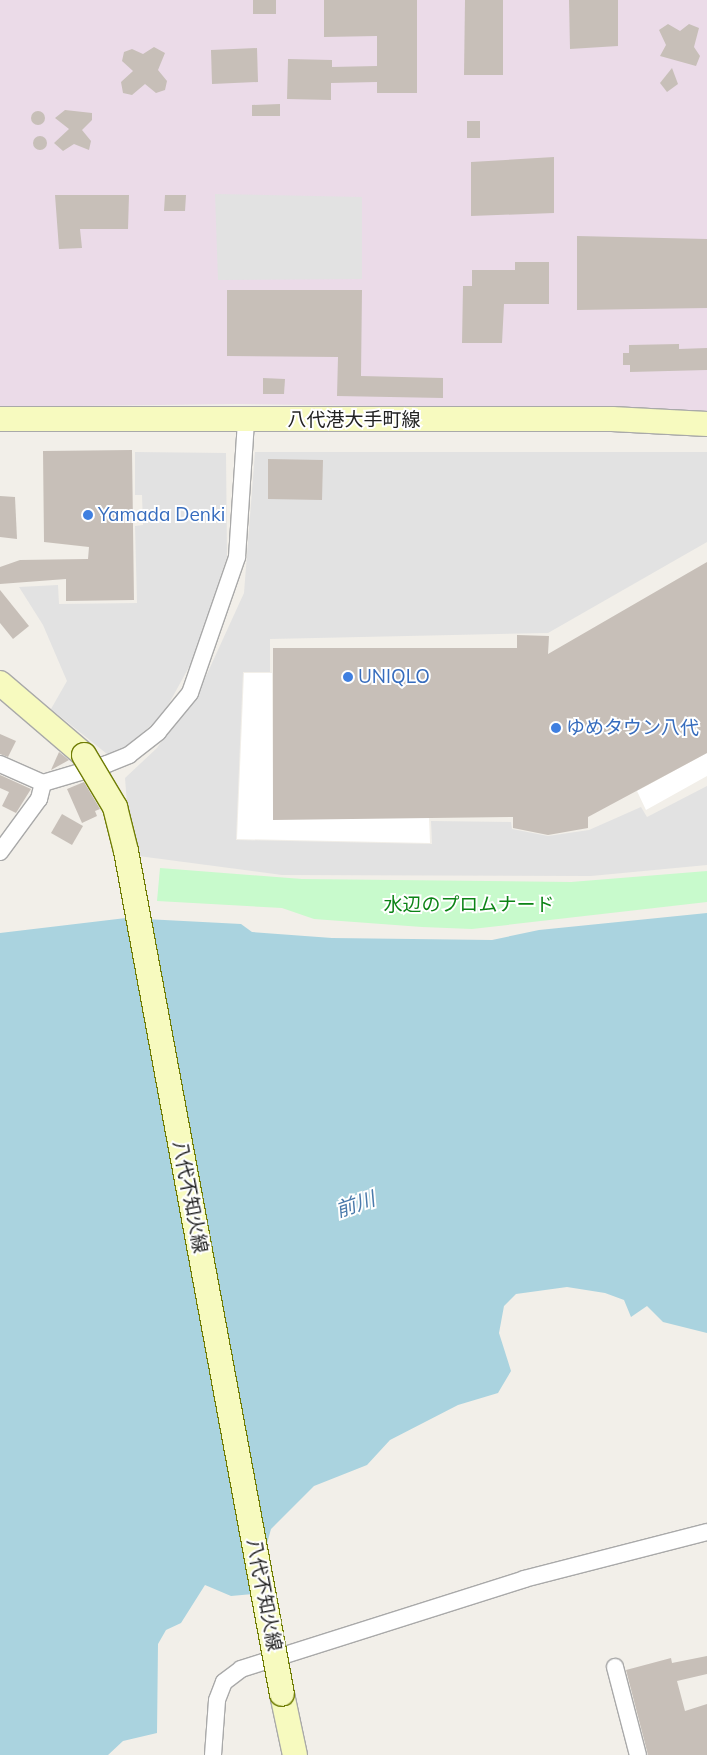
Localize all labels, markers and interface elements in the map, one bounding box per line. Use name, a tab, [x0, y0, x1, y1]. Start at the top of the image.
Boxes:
street label: 八代港大手町線	[288, 409, 420, 431]
place label: Yamada Denki	[98, 504, 225, 526]
marker: Yamada Denki	[82, 509, 94, 521]
place label: UNIQLO	[358, 666, 430, 688]
marker: UNIQLO	[342, 671, 354, 683]
place label: ゆめタウン八代	[566, 717, 699, 739]
marker: ゆめタウン八代	[550, 722, 562, 734]
park label: 水辺のプロムナード	[384, 894, 554, 916]
street label: 八代不知火線	[168, 1139, 212, 1255]
water label: 前川	[332, 1186, 378, 1222]
street label: 八代不知火線	[242, 1537, 286, 1653]

